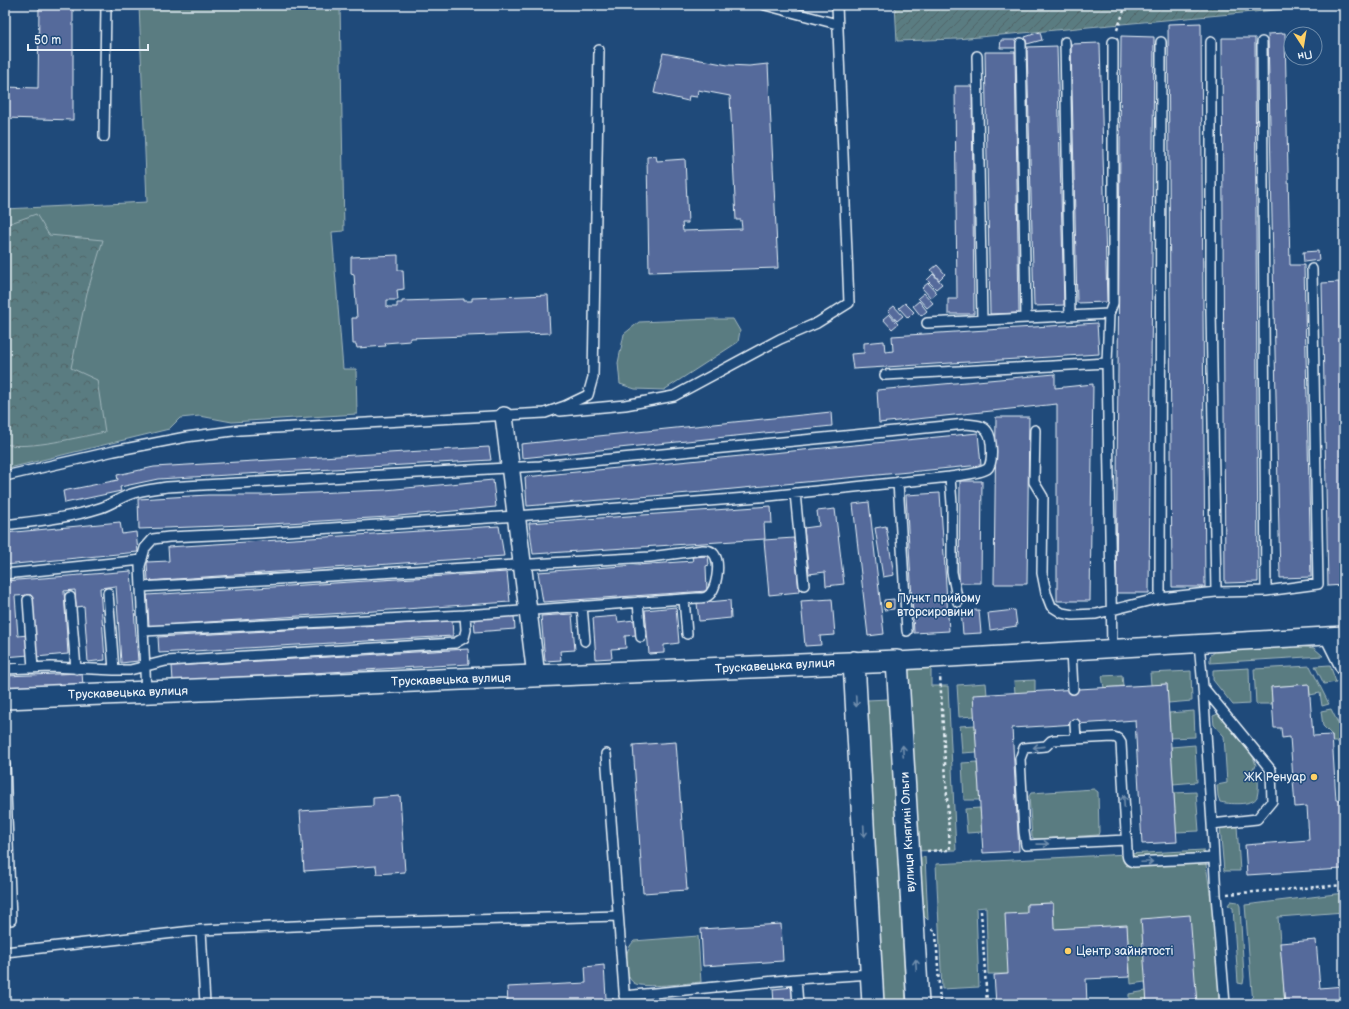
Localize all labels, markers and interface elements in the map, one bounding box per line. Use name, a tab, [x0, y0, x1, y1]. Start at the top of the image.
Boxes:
scale bar	[28, 26, 148, 52]
north arrow	[1283, 26, 1323, 66]
text: 50 m	[34, 33, 61, 48]
text: Пн	[1296, 47, 1314, 63]
place label: Пункт прийому вторсировини	[897, 591, 981, 620]
marker: Пункт прийому вторсировини	[884, 600, 894, 610]
street label: Трускавецька вулиця	[715, 655, 836, 677]
street label: Трускавецька вулиця	[391, 670, 512, 690]
street label: Трускавецька вулиця	[68, 683, 189, 703]
one-way arrow	[853, 694, 860, 707]
one-way arrow	[1033, 743, 1046, 750]
one-way arrow	[899, 745, 907, 758]
place label: ЖК Ренуар	[1244, 770, 1306, 785]
street label: вулиця Княгині Ольги	[897, 771, 919, 893]
marker: ЖК Ренуар	[1309, 772, 1319, 782]
one-way arrow	[1120, 795, 1128, 808]
one-way arrow	[860, 824, 867, 837]
one-way arrow	[1036, 840, 1049, 848]
one-way arrow	[1140, 858, 1153, 865]
place label: Центр зайнятості	[1076, 944, 1174, 959]
marker: Центр зайнятості	[1063, 946, 1073, 956]
one-way arrow	[912, 959, 920, 972]

